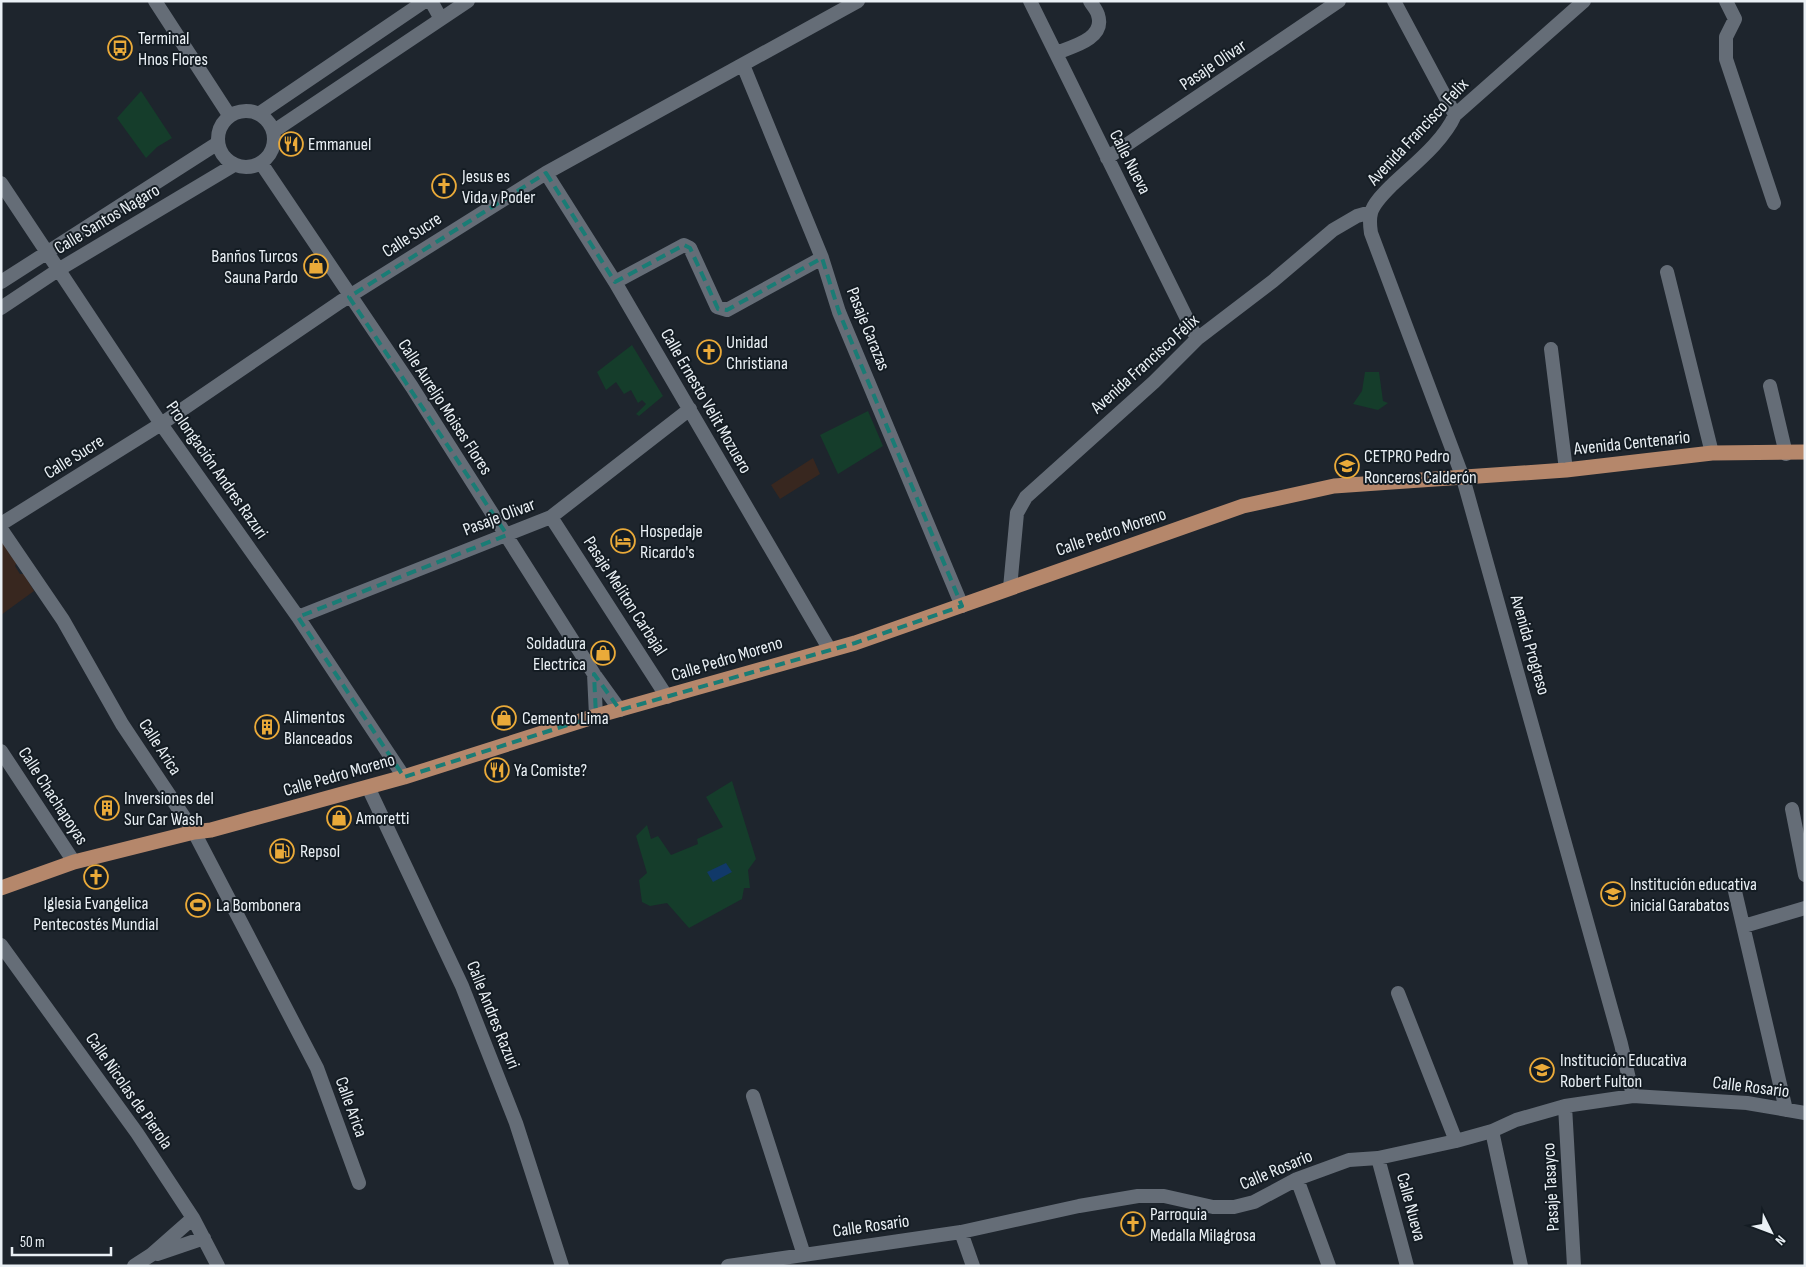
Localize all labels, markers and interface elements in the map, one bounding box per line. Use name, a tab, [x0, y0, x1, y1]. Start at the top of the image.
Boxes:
place label: Terminal Hnos Flores	[138, 28, 208, 70]
bus stop icon: Terminal Hnos Flores	[107, 35, 133, 61]
street label: Pasaje Olivar	[1176, 35, 1250, 95]
street label: Avenida Francisco Felix	[1362, 74, 1473, 190]
street label: Calle Nueva	[1105, 126, 1155, 198]
restaurant icon: Emmanuel	[278, 131, 304, 157]
place label: Emmanuel	[308, 134, 371, 155]
place label: Jesus es Vida y Poder	[461, 166, 536, 208]
church icon: Jesus es Vida y Poder	[431, 173, 457, 199]
street label: Calle Santos Nagaro	[51, 179, 163, 259]
street label: Calle Sucre	[378, 208, 446, 262]
place label: Banños Turcos Sauna Pardo	[211, 246, 298, 288]
shop icon: Banños Turcos Sauna Pardo	[303, 253, 329, 279]
street label: Pasaje Carazas	[842, 284, 894, 374]
street label: Avenida Francisco Félix	[1086, 310, 1204, 419]
street label: Calle Ernesto Velit Mozuero	[656, 325, 756, 477]
place label: Unidad Christiana	[726, 332, 788, 374]
street label: Calle Aureljo Moises Flores	[393, 335, 497, 479]
church icon: Unidad Christiana	[696, 339, 722, 365]
street label: Prolongación Andres Razuri	[162, 397, 272, 543]
street label: Avenida Centenario	[1572, 426, 1691, 460]
street label: Calle Sucre	[40, 430, 108, 484]
place label: CETPRO Pedro Ronceros Calderón	[1364, 446, 1477, 488]
school or university icon: CETPRO Pedro Ronceros Calderón	[1334, 453, 1360, 479]
street label: Pasaje Olivar	[460, 494, 538, 540]
street label: Calle Pedro Moreno	[1053, 503, 1169, 561]
place label: Hospedaje Ricardo's	[640, 521, 703, 563]
hotel icon: Hospedaje Ricardo's	[610, 528, 636, 554]
street label: Pasaje Meliton Carbajal	[579, 533, 671, 659]
street label: Avenida Progreso	[1505, 592, 1554, 697]
street label: Calle Pedro Moreno	[669, 632, 785, 686]
place label: Soldadura Electrica	[526, 633, 586, 675]
shop icon: Soldadura Electrica	[590, 640, 616, 666]
shop icon: Cemento Lima	[491, 705, 517, 731]
place label: Alimentos Blanceados	[283, 707, 353, 749]
place label: Cemento Lima	[522, 708, 609, 729]
building icon: Alimentos Blanceados	[254, 714, 280, 740]
street label: Calle Arica	[134, 715, 186, 779]
street label: Calle Chachapoyas	[14, 743, 92, 849]
street label: Calle Pedro Moreno	[281, 749, 397, 801]
restaurant icon: Ya Comiste?	[484, 757, 510, 783]
place label: Ya Comiste?	[514, 760, 587, 781]
place label: Inversiones del Sur Car Wash	[124, 788, 214, 830]
building icon: Inversiones del Sur Car Wash	[94, 795, 120, 821]
shop icon: Amoretti	[326, 805, 352, 831]
place label: Amoretti	[355, 808, 409, 829]
fuel station icon: Repsol	[269, 838, 295, 864]
place label: Repsol	[300, 841, 340, 862]
church icon: Iglesia Evangelica Pentecostés Mundial	[83, 864, 109, 890]
place label: Institución educativa inicial Garabatos	[1630, 874, 1757, 916]
school or university icon: Institución educativa inicial Garabatos	[1600, 881, 1626, 907]
sports icon: La Bombonera	[185, 892, 211, 918]
place label: Iglesia Evangelica Pentecostés Mundial	[33, 893, 159, 935]
place label: La Bombonera	[216, 895, 301, 916]
street label: Calle Andres Razuri	[462, 958, 524, 1072]
street label: Calle Nicolas de Pierola	[81, 1029, 177, 1153]
place label: Institución Educativa Robert Fulton	[1560, 1050, 1687, 1092]
school or university icon: Institución Educativa Robert Fulton	[1529, 1057, 1555, 1083]
street label: Calle Rosario	[1711, 1072, 1791, 1102]
street label: Calle Arica	[330, 1074, 372, 1140]
street label: Pasaje Tasayco	[1538, 1142, 1564, 1232]
street label: Calle Rosario	[1236, 1145, 1316, 1195]
street label: Calle Nueva	[1392, 1171, 1430, 1243]
place label: Parroquia Medalla Milagrosa	[1150, 1204, 1256, 1246]
north arrow	[1746, 1207, 1796, 1257]
street label: Calle Rosario	[831, 1210, 911, 1242]
church icon: Parroquia Medalla Milagrosa	[1120, 1211, 1146, 1237]
scale bar	[12, 1224, 111, 1256]
text: N	[1771, 1232, 1789, 1249]
text: 50 m	[20, 1233, 45, 1252]

